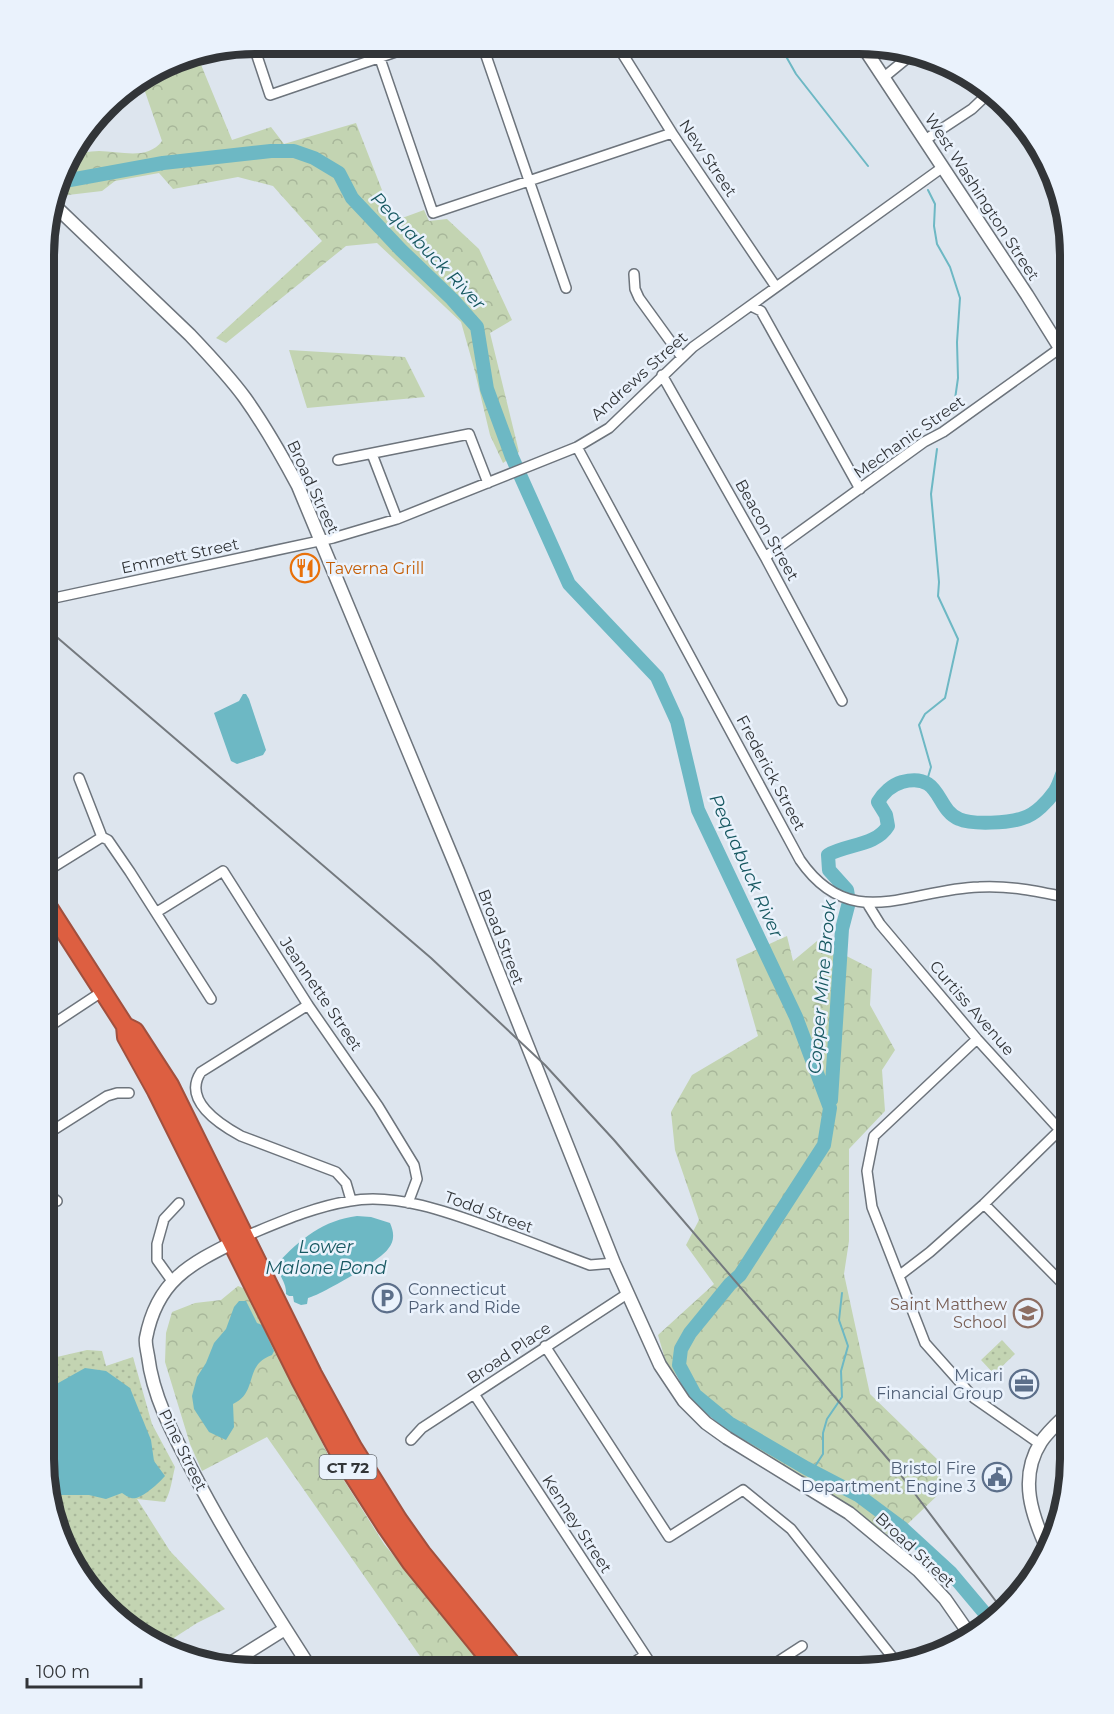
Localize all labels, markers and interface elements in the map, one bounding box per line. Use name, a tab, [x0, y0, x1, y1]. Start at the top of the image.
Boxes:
street label: West Washington Street	[921, 110, 1044, 285]
street label: New Street	[675, 116, 741, 201]
water label: Pequabuck River	[366, 188, 490, 315]
street label: Andrews Street	[587, 327, 692, 424]
street label: Mechanic Street	[850, 391, 968, 482]
street label: Broad Street	[283, 437, 343, 537]
street label: Beacon Street	[731, 476, 803, 585]
street label: Emmett Street	[120, 534, 241, 578]
restaurant icon: Taverna Grill	[289, 552, 321, 584]
place label: Taverna Grill	[326, 559, 424, 578]
street label: Frederick Street	[733, 712, 810, 834]
water label: Pequabuck River	[704, 791, 788, 942]
street label: Broad Street	[474, 886, 528, 988]
water label: Copper Mine Brook	[803, 898, 841, 1075]
street label: Jeannette Street	[275, 933, 366, 1055]
street label: Curtiss Avenue	[926, 957, 1018, 1059]
street label: Todd Street	[442, 1187, 536, 1237]
water label: Lower Malone Pond	[265, 1236, 388, 1279]
place label: Connecticut Park and Ride	[408, 1280, 520, 1317]
parking icon: Connecticut Park and Ride	[371, 1282, 403, 1314]
place label: Saint Matthew School	[890, 1295, 1007, 1332]
school or university icon: Saint Matthew School	[1012, 1297, 1044, 1329]
street label: Broad Place	[464, 1318, 554, 1388]
place label: Micari Financial Group	[876, 1366, 1003, 1403]
office icon: Micari Financial Group	[1008, 1368, 1040, 1400]
street label: Pine Street	[155, 1406, 211, 1495]
road number: CT 72	[320, 1455, 376, 1479]
place label: Bristol Fire Department Engine 3	[801, 1459, 976, 1496]
public building icon: Bristol Fire Department Engine 3	[981, 1461, 1013, 1493]
street label: Kenney Street	[538, 1471, 616, 1577]
street label: Broad Street	[872, 1509, 959, 1592]
scale bar	[27, 1651, 141, 1689]
text: 100 m	[36, 1661, 90, 1683]

